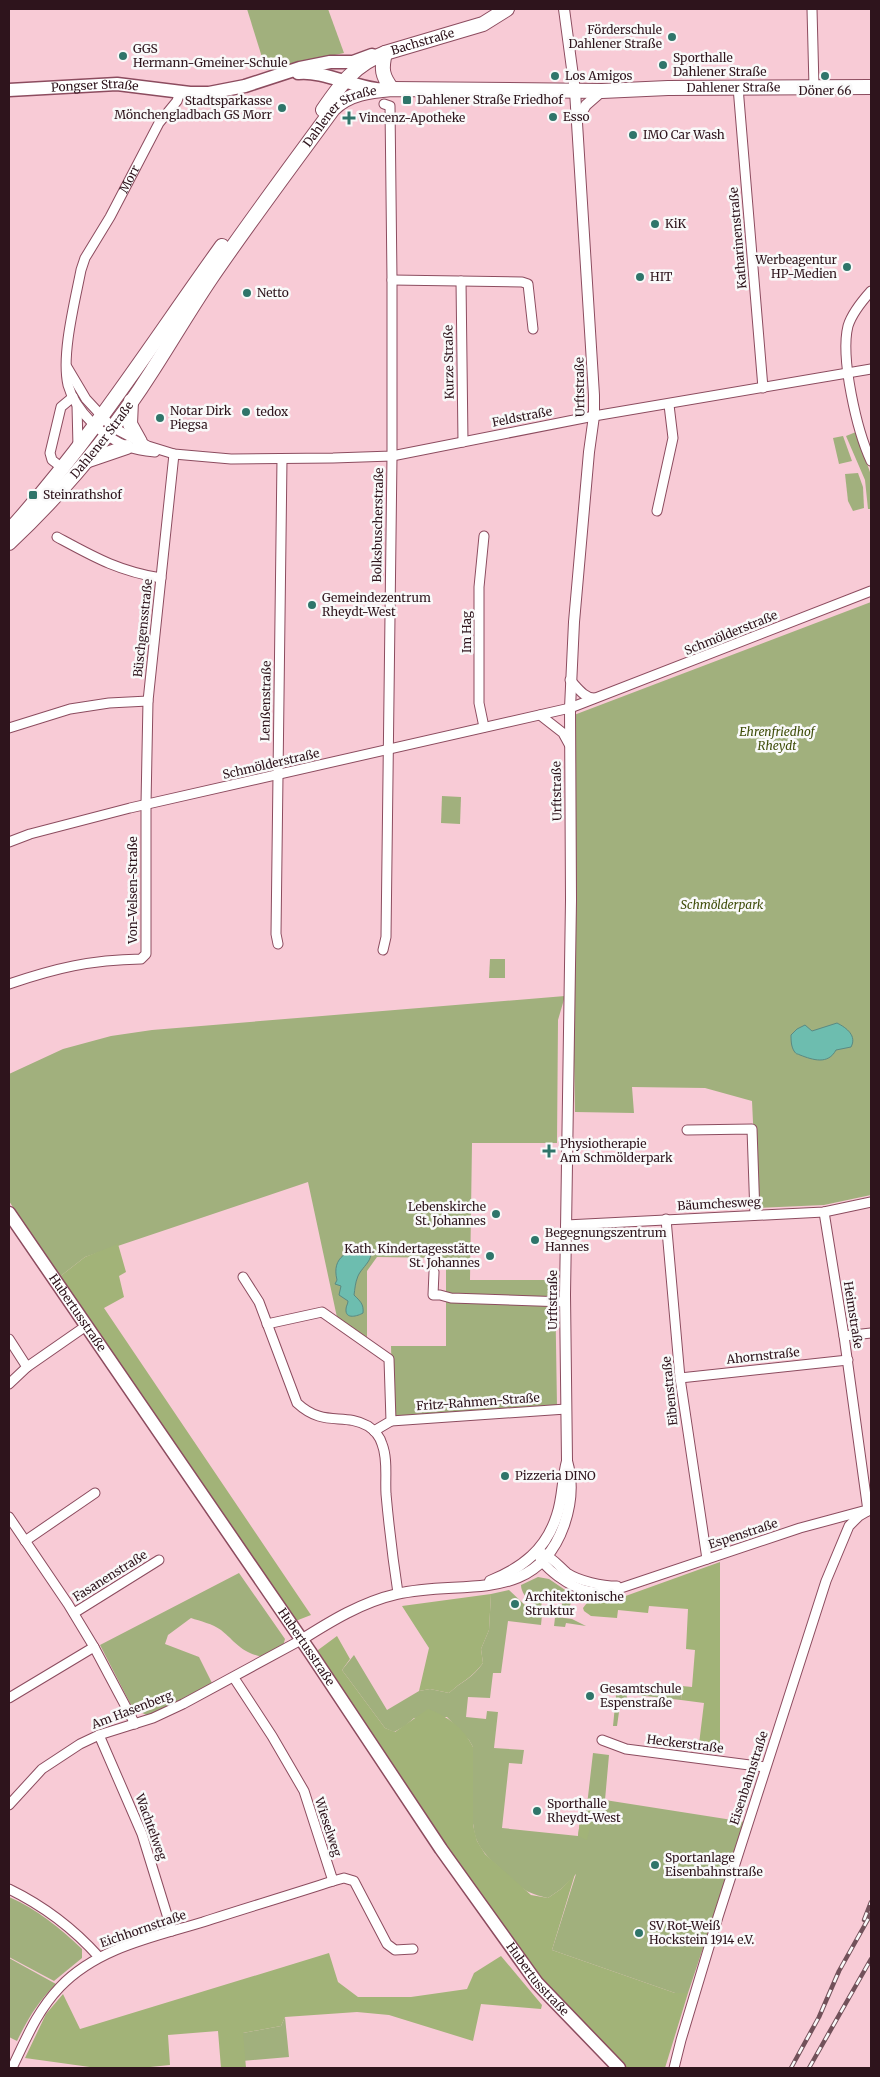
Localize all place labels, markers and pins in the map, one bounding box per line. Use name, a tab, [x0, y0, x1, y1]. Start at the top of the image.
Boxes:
place label: Förderschule Dahlener Straße	[568, 22, 662, 51]
marker: Förderschule Dahlener Straße	[666, 31, 678, 43]
place label: GGS Hermann-Gmeiner-Schule	[133, 41, 287, 70]
marker: GGS Hermann-Gmeiner-Schule	[117, 50, 129, 62]
place label: Sporthalle Dahlener Straße	[673, 50, 767, 79]
marker: Sporthalle Dahlener Straße	[657, 59, 669, 71]
place label: Los Amigos	[565, 68, 633, 83]
marker: Los Amigos	[549, 70, 561, 82]
marker: Döner 66	[819, 70, 831, 82]
place label: Döner 66	[798, 83, 852, 98]
place label: Dahlener Straße Friedhof	[417, 92, 563, 107]
place label: Stadtsparkasse Mönchengladbach GS Morr	[114, 93, 273, 122]
marker: Dahlener Straße Friedhof	[401, 94, 413, 106]
marker: Stadtsparkasse Mönchengladbach GS Morr	[276, 102, 288, 114]
place label: Esso	[563, 109, 590, 124]
place label: Vincenz-Apotheke	[358, 110, 465, 125]
marker: Esso	[547, 111, 559, 123]
marker: Vincenz-Apotheke	[343, 112, 355, 124]
place label: IMO Car Wash	[643, 127, 725, 142]
marker: IMO Car Wash	[627, 129, 639, 141]
place label: KiK	[665, 216, 686, 231]
marker: KiK	[649, 218, 661, 230]
place label: Werbeagentur HP-Medien	[754, 252, 838, 281]
marker: Werbeagentur HP-Medien	[841, 261, 853, 273]
place label: HIT	[650, 269, 673, 284]
marker: HIT	[634, 271, 646, 283]
place label: Netto	[257, 285, 289, 300]
marker: Netto	[241, 287, 253, 299]
place label: Notar Dirk Piegsa	[170, 403, 232, 432]
place label: tedox	[256, 404, 289, 419]
marker: tedox	[240, 406, 252, 418]
marker: Notar Dirk Piegsa	[154, 412, 166, 424]
place label: Steinrathshof	[43, 487, 122, 502]
marker: Steinrathshof	[27, 489, 39, 501]
place label: Gemeindezentrum Rheydt-West	[322, 590, 431, 619]
marker: Gemeindezentrum Rheydt-West	[306, 599, 318, 611]
place label: Physiotherapie Am Schmölderpark	[559, 1136, 673, 1165]
marker: Physiotherapie Am Schmölderpark	[542, 1144, 556, 1158]
place label: Lebenskirche St. Johannes	[408, 1199, 486, 1228]
marker: Lebenskirche St. Johannes	[490, 1208, 502, 1220]
place label: Begegnungszentrum Hannes	[545, 1225, 667, 1254]
marker: Begegnungszentrum Hannes	[529, 1234, 541, 1246]
place label: Kath. Kindertagesstätte St. Johannes	[344, 1241, 480, 1270]
marker: Kath. Kindertagesstätte St. Johannes	[484, 1250, 496, 1262]
place label: Pizzeria DINO	[515, 1468, 596, 1483]
marker: Pizzeria DINO	[499, 1470, 511, 1482]
place label: Architektonische Struktur	[524, 1589, 624, 1618]
marker: Architektonische Struktur	[509, 1598, 521, 1610]
place label: Gesamtschule Espenstraße	[600, 1681, 681, 1710]
marker: Gesamtschule Espenstraße	[584, 1690, 596, 1702]
place label: Sporthalle Rheydt-West	[547, 1796, 621, 1825]
marker: Sporthalle Rheydt-West	[531, 1805, 543, 1817]
place label: Sportanlage Eisenbahnstraße	[665, 1850, 763, 1879]
marker: Sportanlage Eisenbahnstraße	[649, 1859, 661, 1871]
place label: SV Rot-Weiß Hockstein 1914 e.V.	[649, 1918, 754, 1947]
marker: SV Rot-Weiß Hockstein 1914 e.V.	[633, 1927, 645, 1939]

